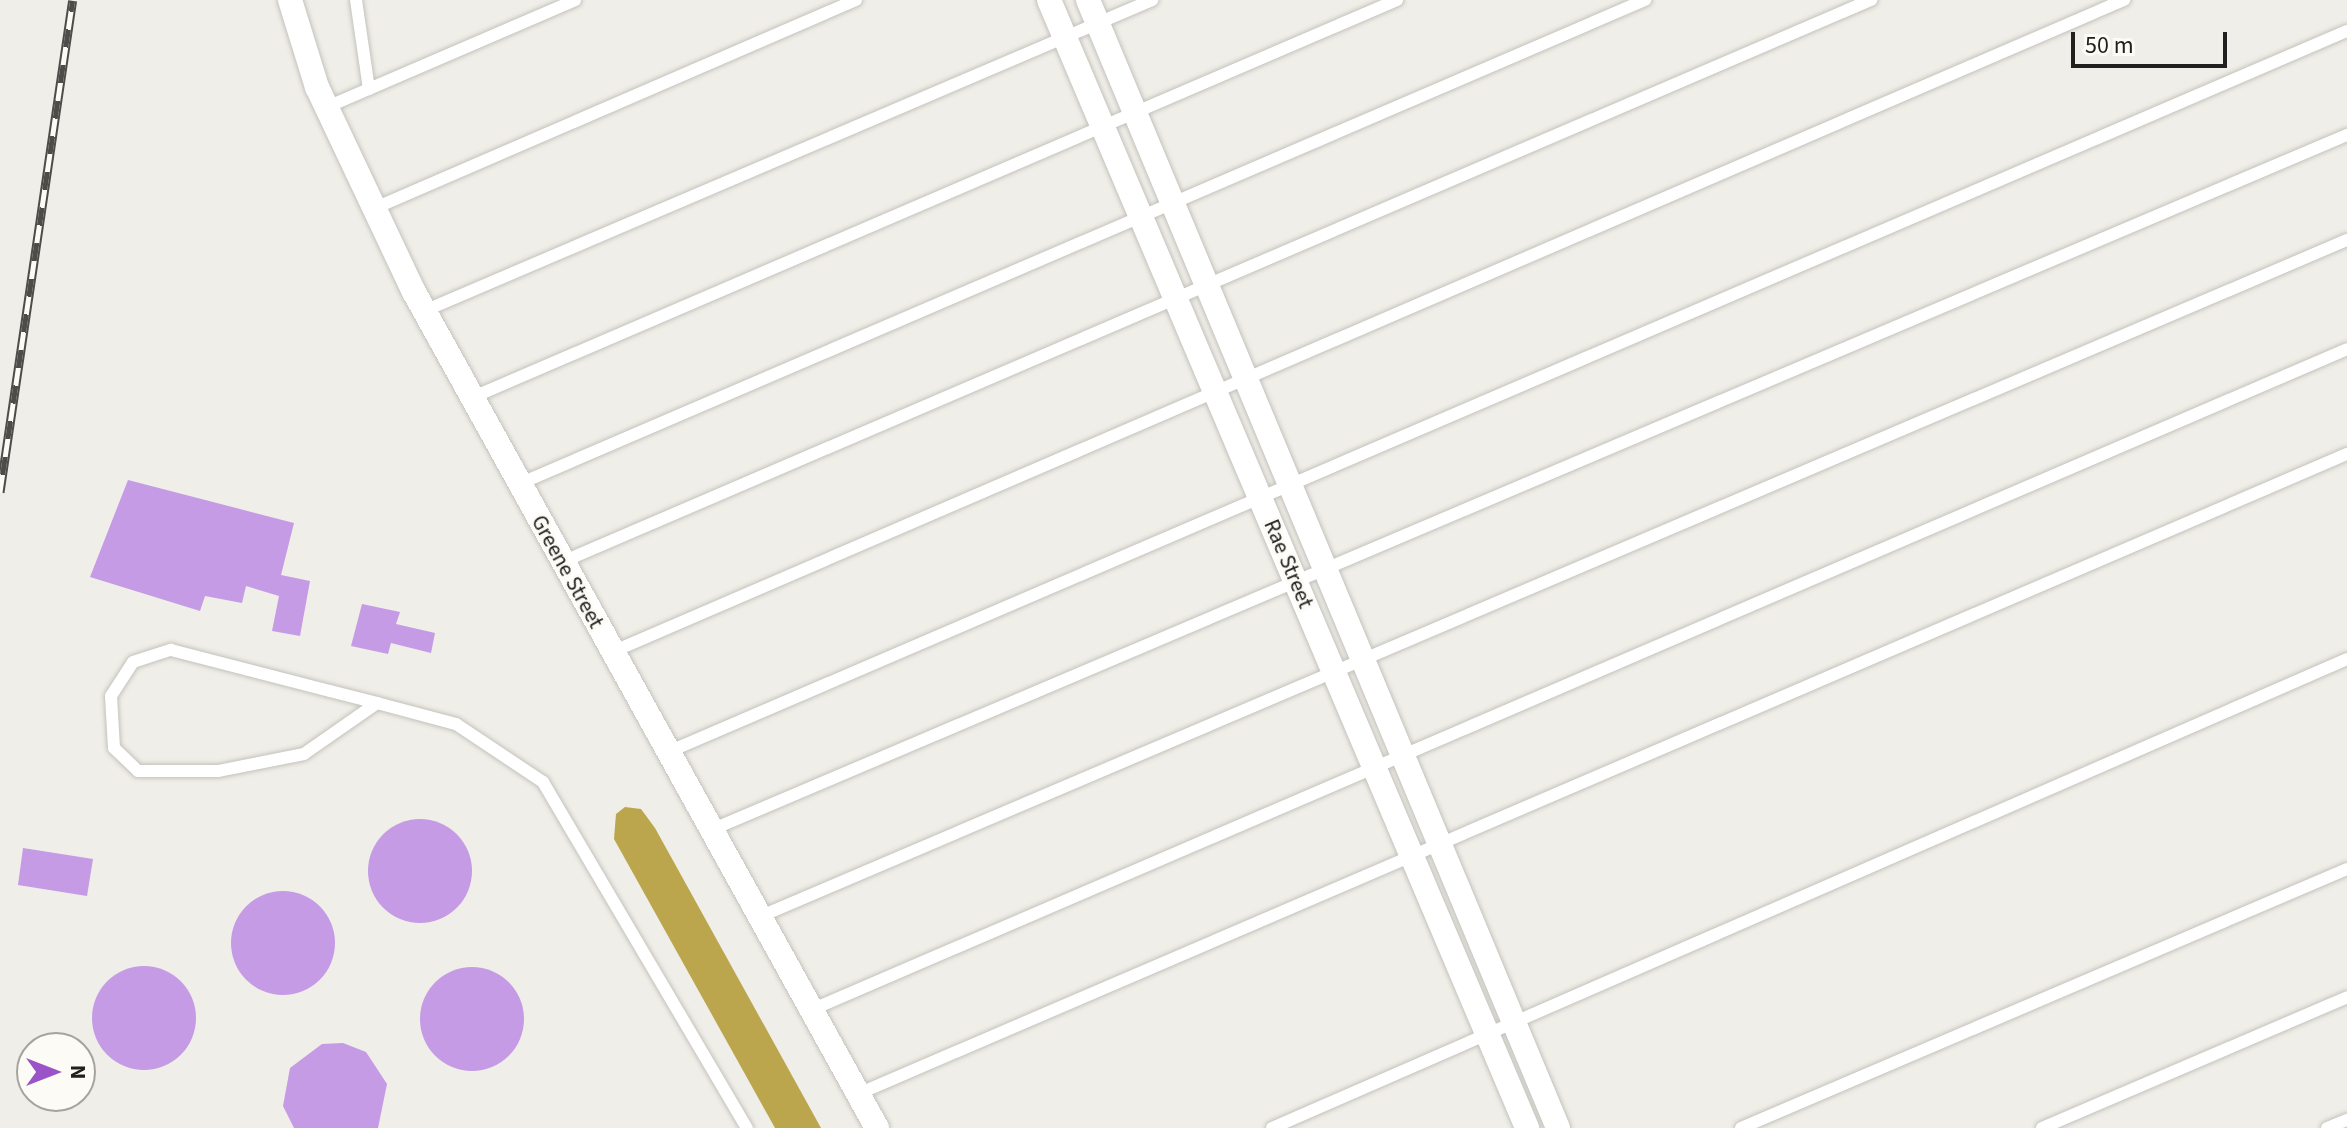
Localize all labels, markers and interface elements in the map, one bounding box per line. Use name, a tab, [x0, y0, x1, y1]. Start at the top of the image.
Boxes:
scale bar	[2075, 16, 2231, 66]
text: 50 m	[2085, 28, 2134, 63]
street label: Greene Street	[525, 511, 609, 633]
street label: Rae Street	[1257, 516, 1319, 612]
north arrow	[16, 1032, 96, 1112]
text: N	[62, 1065, 94, 1079]

